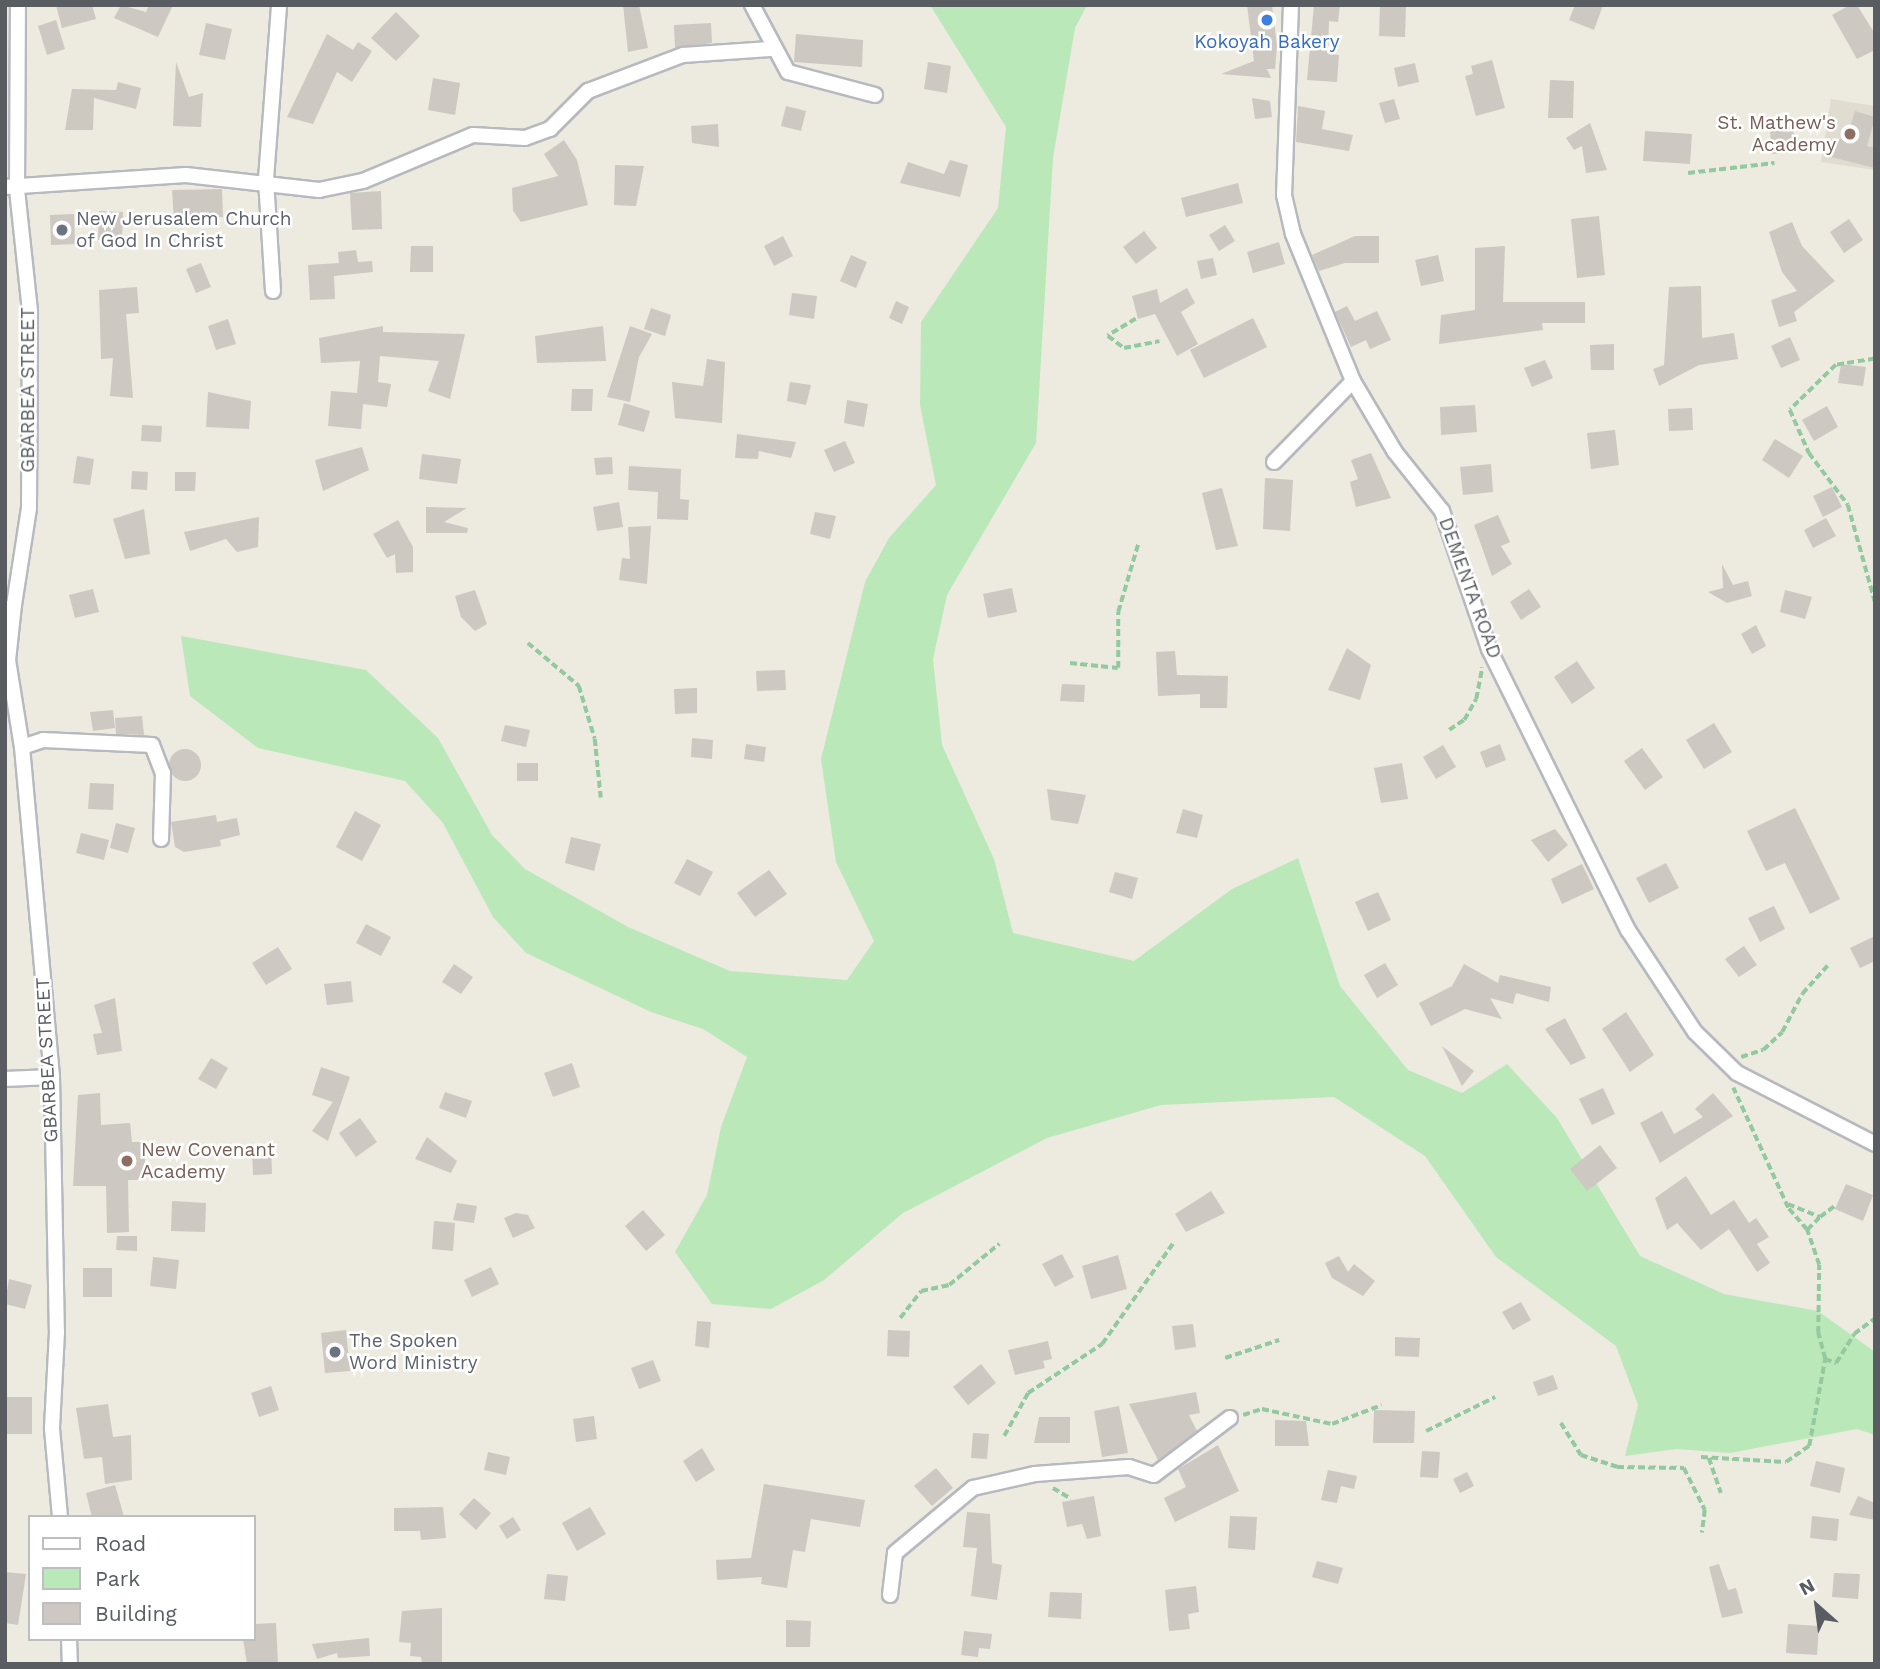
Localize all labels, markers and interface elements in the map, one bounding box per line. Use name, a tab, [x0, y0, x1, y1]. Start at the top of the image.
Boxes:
marker: Kokoyah Bakery	[1259, 12, 1275, 28]
place label: Kokoyah Bakery	[1194, 31, 1340, 53]
place label: St. Mathew's Academy	[1717, 112, 1836, 156]
marker: St. Mathew's Academy	[1842, 126, 1858, 142]
place label: New Jerusalem Church of God In Christ	[76, 208, 292, 252]
marker: New Jerusalem Church of God In Christ	[54, 222, 70, 238]
street label: GBARBEA STREET	[17, 307, 39, 473]
street label: DEMENTA ROAD	[1434, 514, 1506, 662]
street label: GBARBEA STREET	[31, 976, 63, 1144]
place label: New Covenant Academy	[141, 1139, 275, 1183]
marker: New Covenant Academy	[119, 1153, 135, 1169]
place label: The Spoken Word Ministry	[349, 1330, 477, 1374]
marker: The Spoken Word Ministry	[327, 1344, 343, 1360]
legend	[28, 1515, 256, 1641]
text: Road	[95, 1531, 146, 1556]
text: Park	[95, 1566, 140, 1591]
north arrow	[1782, 1571, 1852, 1641]
text: N	[1795, 1574, 1819, 1600]
text: Building	[95, 1601, 177, 1626]

